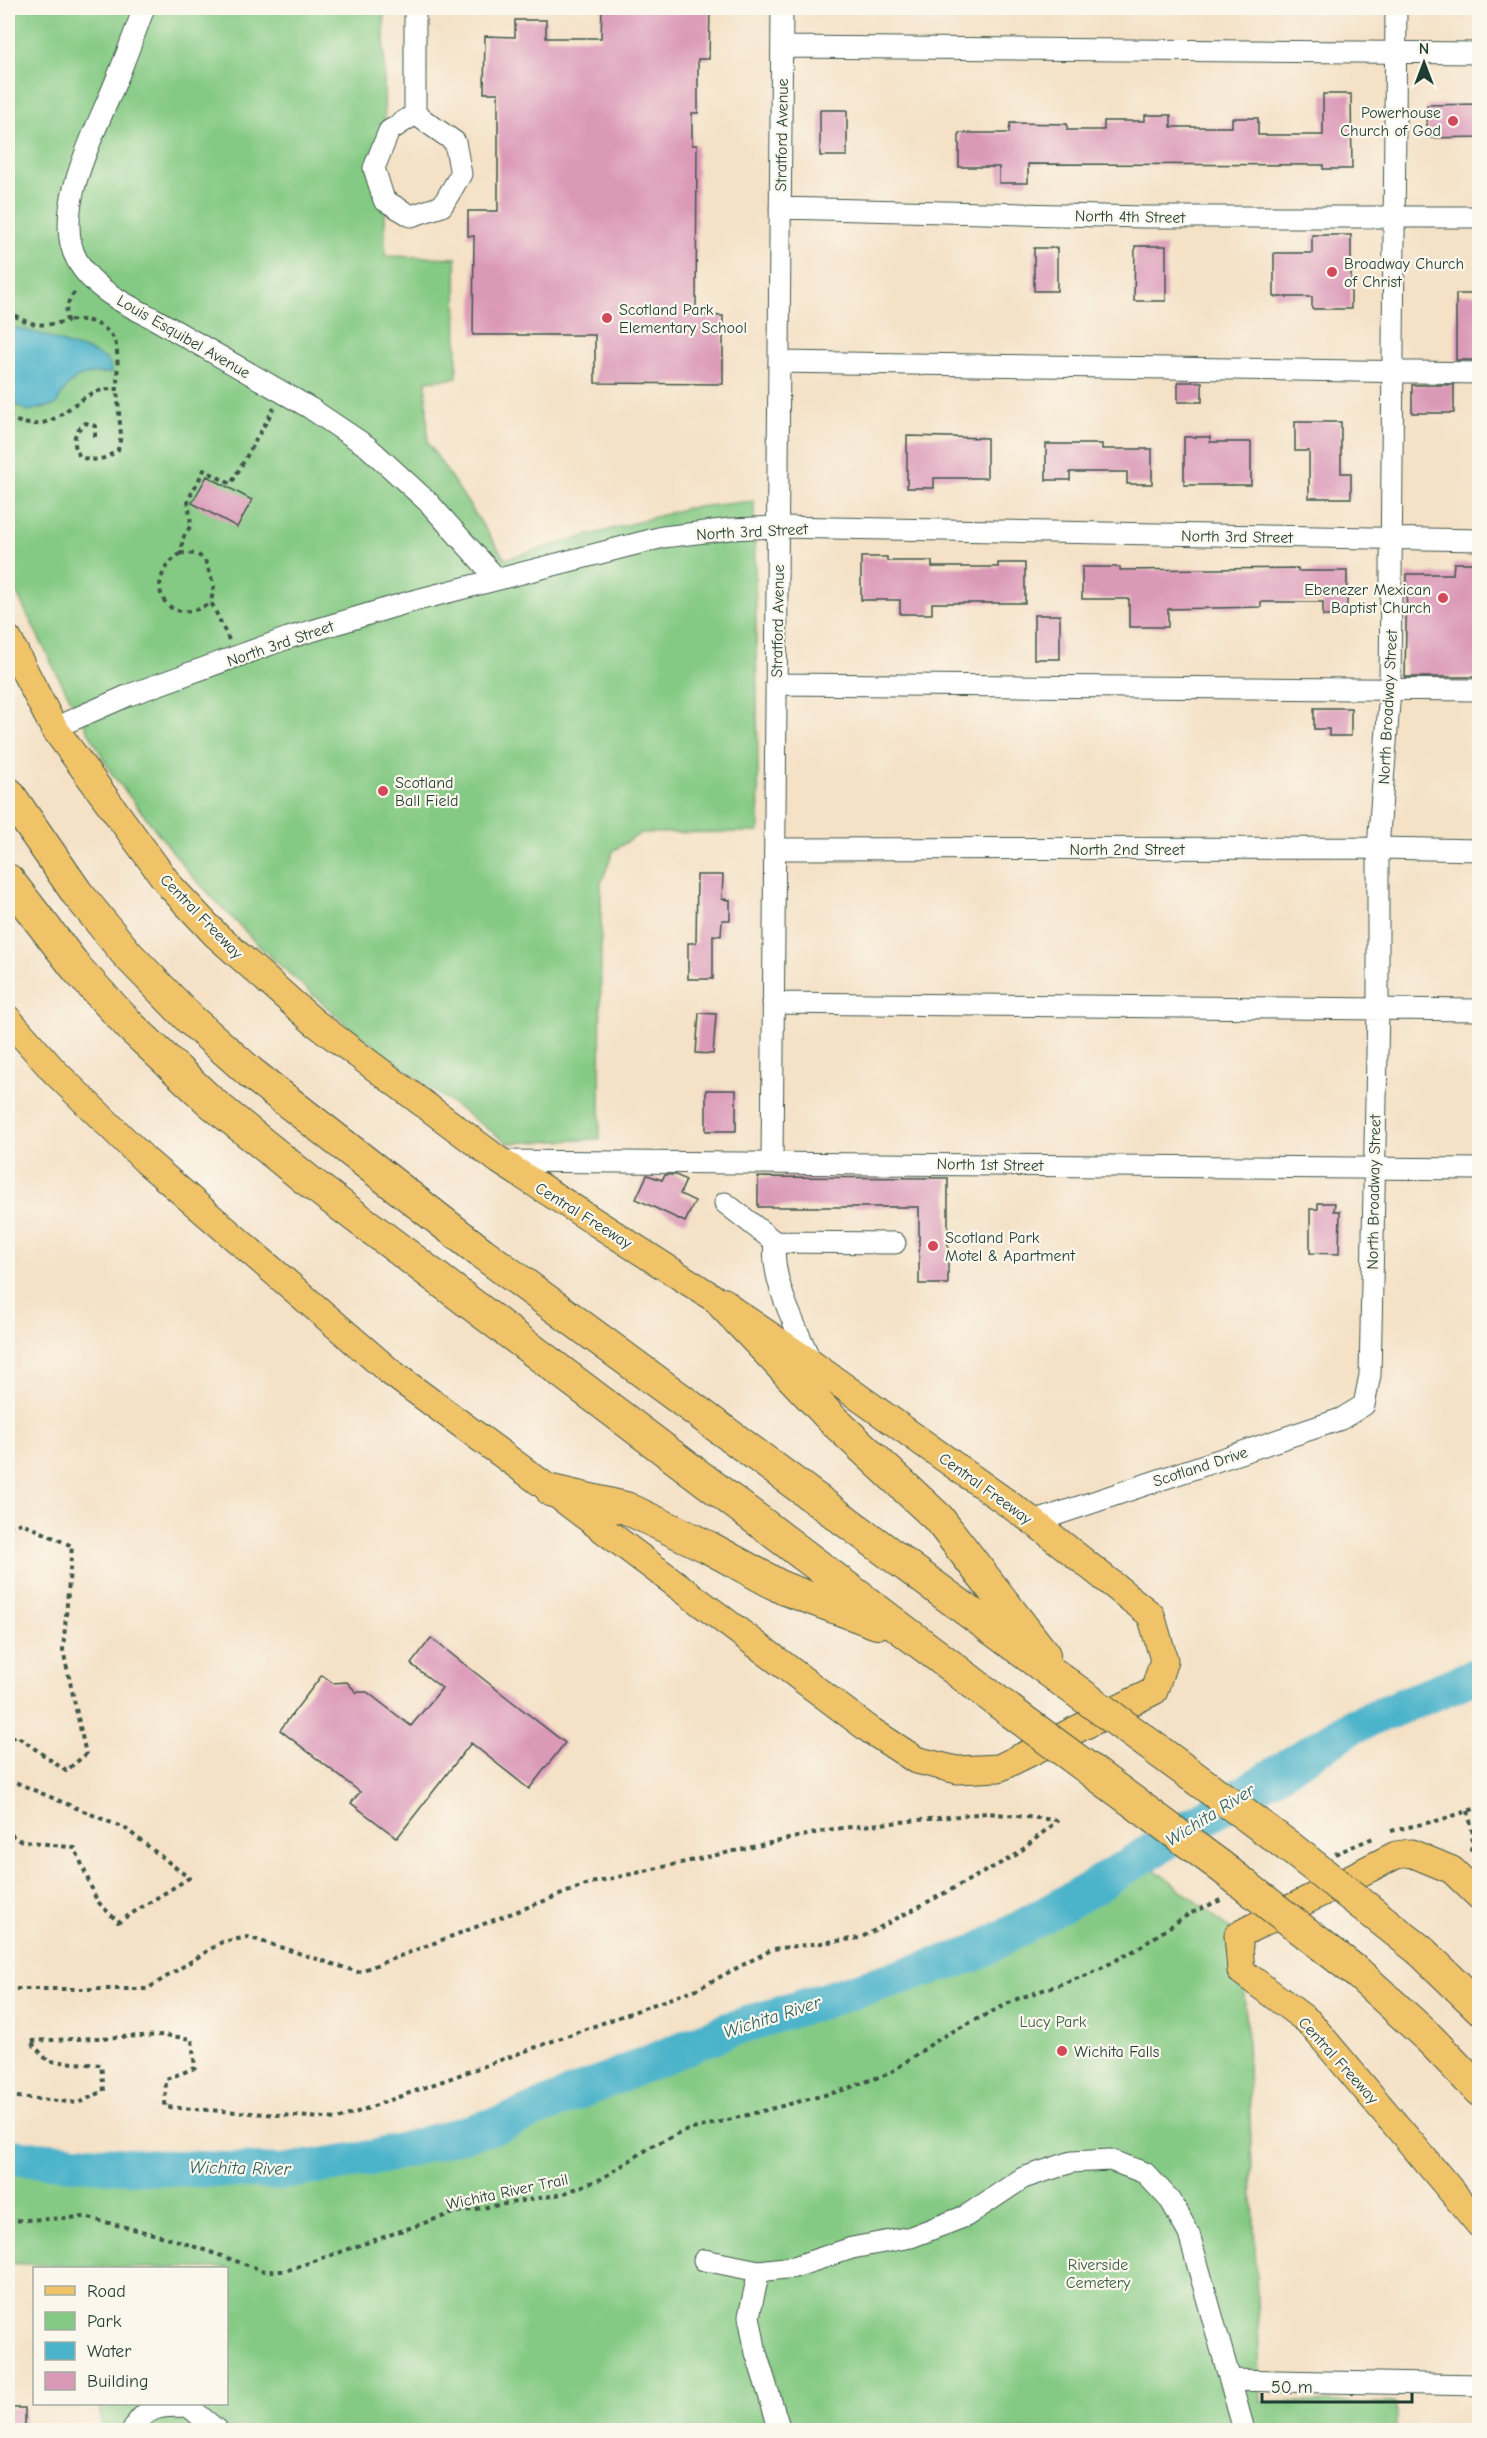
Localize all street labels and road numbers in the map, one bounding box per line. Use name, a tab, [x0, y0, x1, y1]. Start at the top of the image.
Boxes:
street label: Stratford Avenue	[772, 78, 792, 192]
street label: North 4th Street	[1075, 207, 1186, 227]
street label: Louis Esquibel Avenue	[114, 291, 253, 382]
street label: North 3rd Street	[696, 520, 809, 544]
street label: North 3rd Street	[1181, 527, 1293, 547]
street label: Stratford Avenue	[768, 564, 788, 678]
street label: North 3rd Street	[225, 617, 336, 671]
street label: North Broadway Street	[1375, 629, 1401, 785]
street label: North 2nd Street	[1070, 841, 1185, 859]
street label: Central Freeway	[156, 871, 247, 963]
street label: North Broadway Street	[1364, 1114, 1384, 1270]
street label: North 1st Street	[936, 1155, 1044, 1175]
street label: Central Freeway	[532, 1179, 636, 1253]
street label: Scotland Drive	[1151, 1443, 1250, 1491]
street label: Central Freeway	[935, 1449, 1036, 1529]
street label: Central Freeway	[1295, 2014, 1382, 2108]
street label: Wichita River Trail	[445, 2170, 570, 2214]

